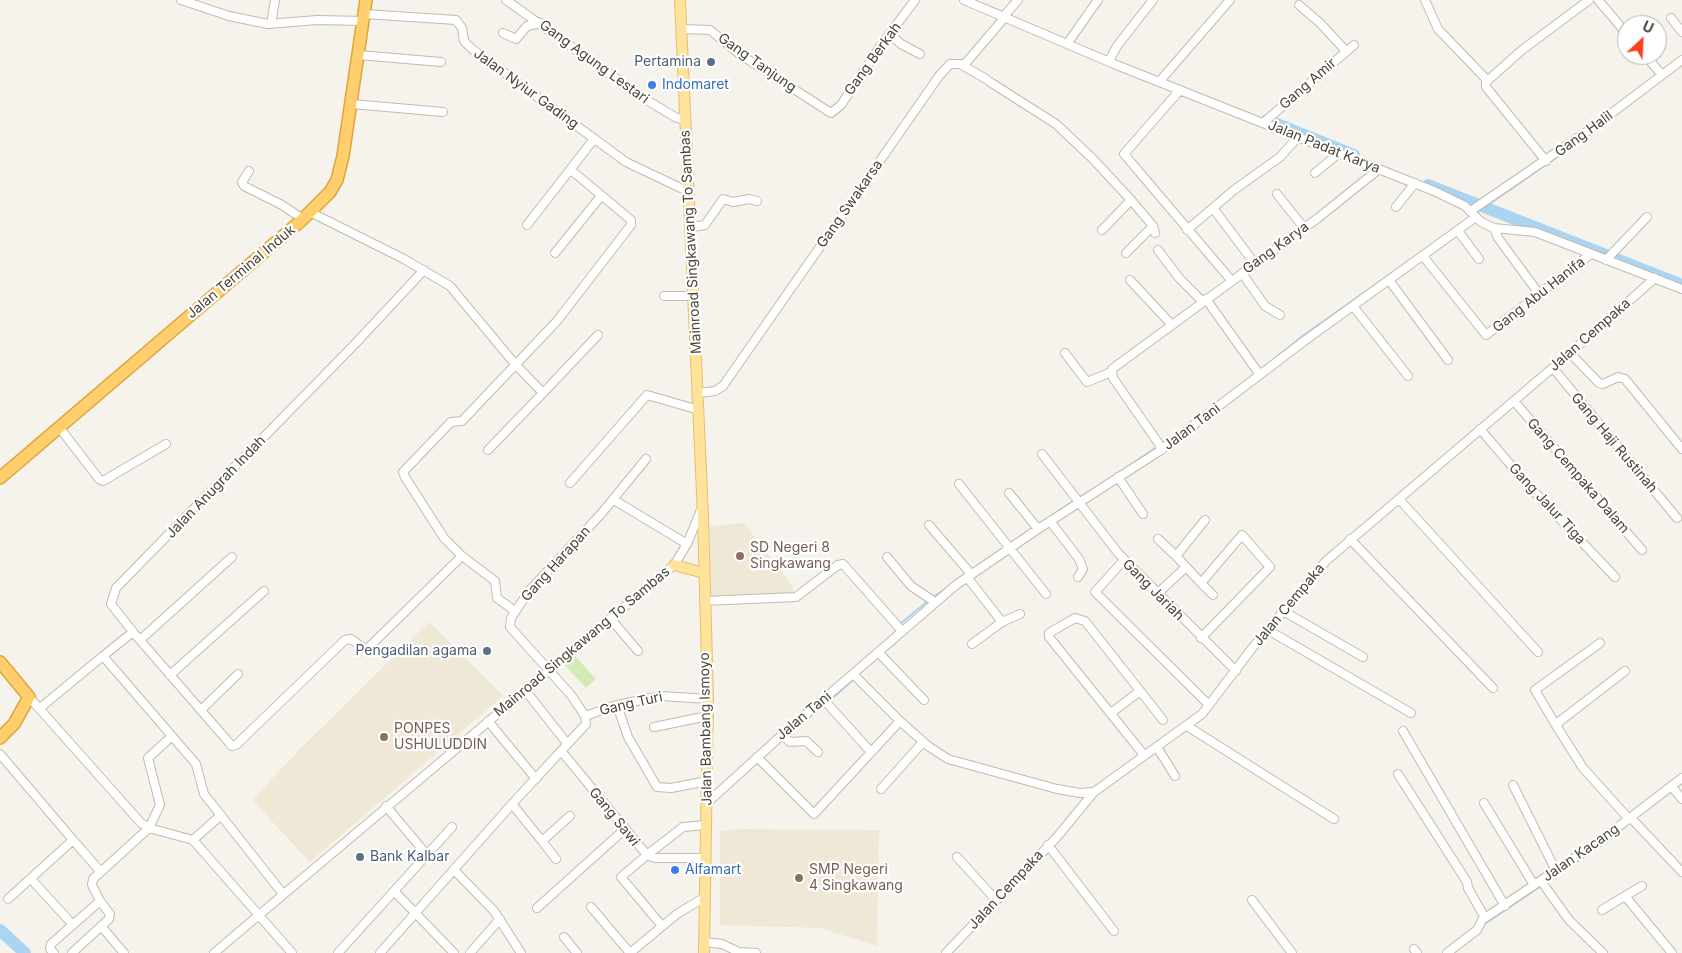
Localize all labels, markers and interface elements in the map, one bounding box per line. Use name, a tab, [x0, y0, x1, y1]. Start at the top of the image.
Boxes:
north arrow	[1617, 15, 1667, 65]
street label: Gang Agung Lestari	[536, 17, 652, 107]
text: U	[1640, 17, 1656, 37]
street label: Gang Berkah	[841, 19, 905, 99]
street label: Gang Tanjung	[715, 30, 799, 96]
street label: Jalan Nyiur Gading	[470, 45, 582, 133]
place label: Pertamina	[634, 54, 701, 70]
street label: Gang Amir	[1276, 55, 1340, 113]
marker: Pertamina	[705, 56, 717, 68]
place label: Indomaret	[662, 77, 729, 93]
marker: Indomaret	[646, 79, 658, 91]
street label: Gang Halil	[1552, 107, 1616, 161]
street label: Jalan Padat Karya	[1265, 117, 1383, 177]
street label: Mainroad Singkawang To Sambas	[677, 130, 705, 354]
street label: Gang Swakarsa	[813, 157, 887, 251]
street label: Gang Karya	[1240, 218, 1312, 278]
street label: Jalan Terminal Induk	[183, 222, 299, 322]
street label: Gang Abu Hanifa	[1490, 254, 1588, 336]
street label: Jalan Cempaka	[1546, 295, 1634, 375]
street label: Gang Haji Rustinah	[1567, 390, 1661, 496]
street label: Jalan Tani	[1160, 400, 1224, 454]
street label: Gang Cempaka Dalam	[1523, 415, 1633, 537]
street label: Jalan Anugrah Indah	[163, 432, 269, 542]
street label: Gang Jalur Tiga	[1505, 460, 1589, 548]
street label: Gang Harapan	[518, 523, 594, 605]
place label: SD Negeri 8 Singkawang	[750, 540, 831, 572]
marker: SD Negeri 8 Singkawang	[734, 550, 746, 562]
street label: Gang Jariah	[1119, 556, 1187, 624]
street label: Jalan Cempaka	[1250, 561, 1328, 649]
street label: Mainroad Singkawang To Sambas	[491, 563, 673, 721]
place label: Pengadilan agama	[355, 643, 477, 659]
marker: Pengadilan agama	[481, 645, 493, 657]
street label: Jalan Bambang Ismoyo	[696, 652, 716, 806]
street label: Jalan Tani	[773, 688, 835, 744]
street label: Gang Turi	[598, 689, 664, 719]
place label: PONPES USHULUDDIN	[394, 721, 487, 754]
marker: PONPES USHULUDDIN	[378, 731, 390, 743]
street label: Gang Sawi	[585, 784, 643, 850]
street label: Jalan Kacang	[1540, 820, 1622, 886]
street label: Jalan Cempaka	[965, 847, 1047, 933]
place label: Bank Kalbar	[370, 849, 449, 865]
marker: Bank Kalbar	[354, 851, 366, 863]
place label: Alfamart	[685, 862, 741, 878]
place label: SMP Negeri 4 Singkawang	[809, 862, 903, 894]
marker: Alfamart	[669, 864, 681, 876]
marker: SMP Negeri 4 Singkawang	[793, 872, 805, 884]

